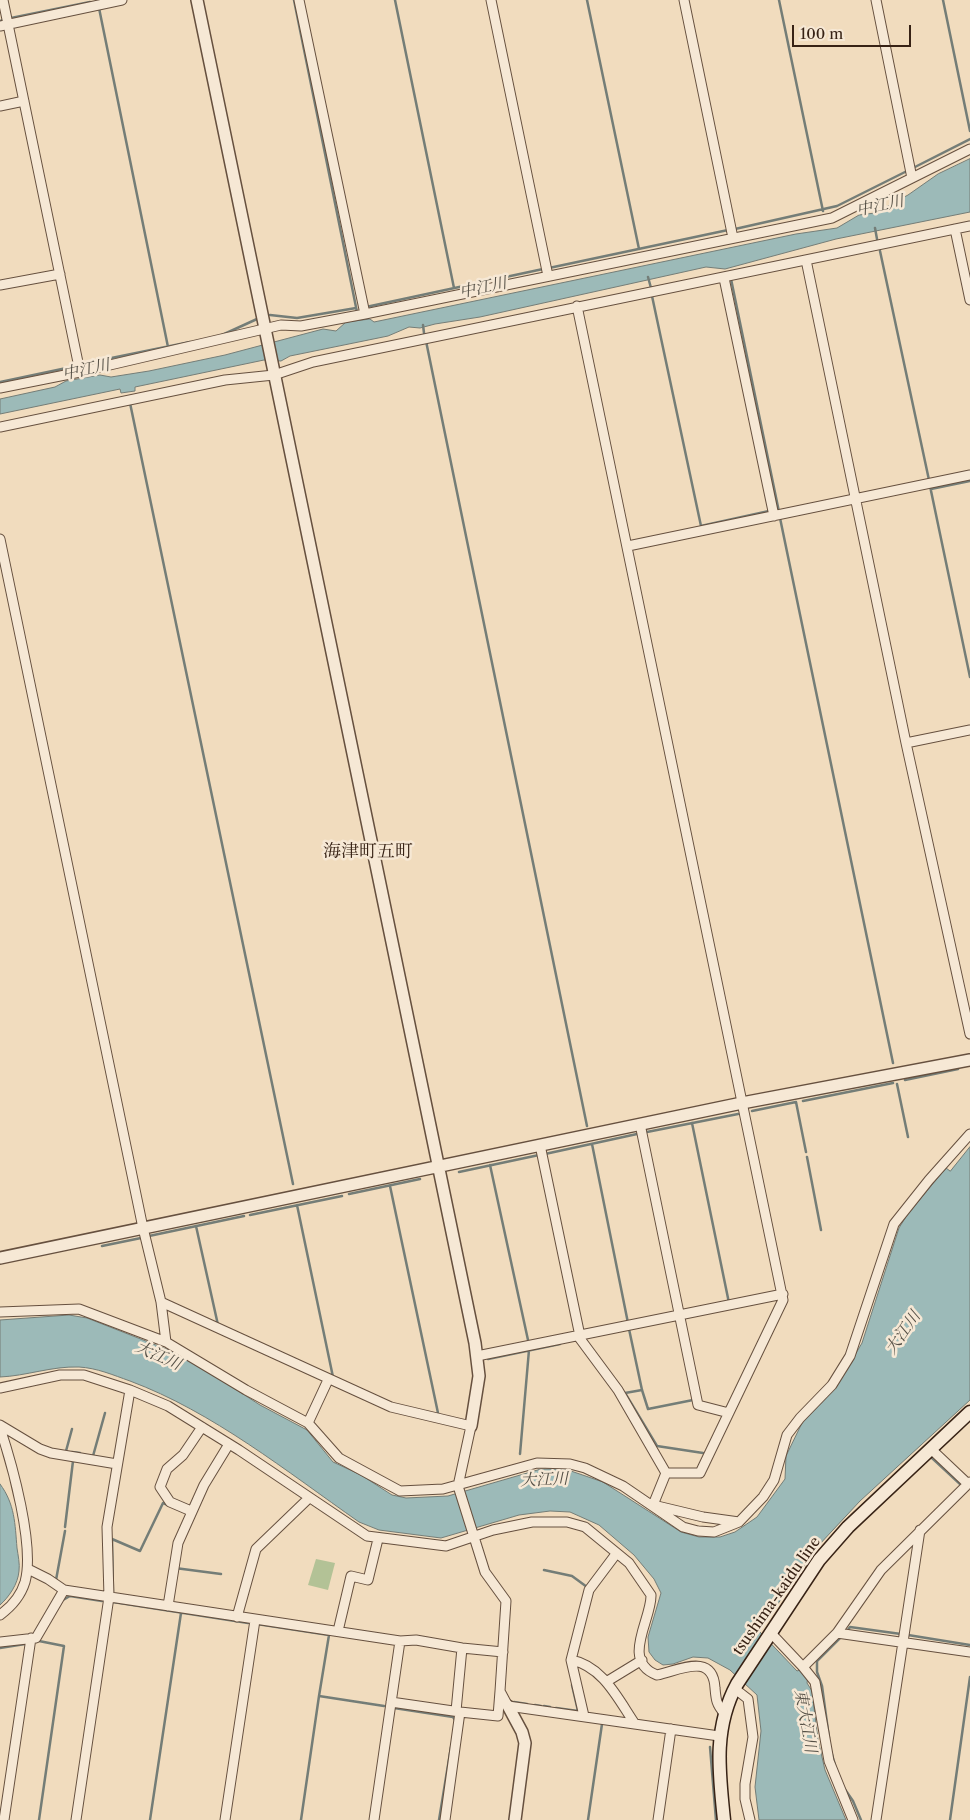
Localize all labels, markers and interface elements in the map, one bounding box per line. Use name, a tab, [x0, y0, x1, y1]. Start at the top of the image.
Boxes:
scale bar	[795, 15, 914, 47]
text: 100 m	[800, 24, 843, 43]
water label: 中江川	[855, 192, 905, 220]
water label: 中江川	[458, 274, 508, 302]
water label: 中江川	[61, 356, 111, 384]
district label: 海津町五町	[323, 841, 413, 863]
water label: 大江川	[881, 1308, 925, 1358]
water label: 大江川	[132, 1337, 184, 1375]
water label: 大江川	[520, 1470, 568, 1490]
street label: tsushima-kaidu line	[729, 1533, 825, 1659]
water label: 東大江川	[790, 1688, 820, 1754]

